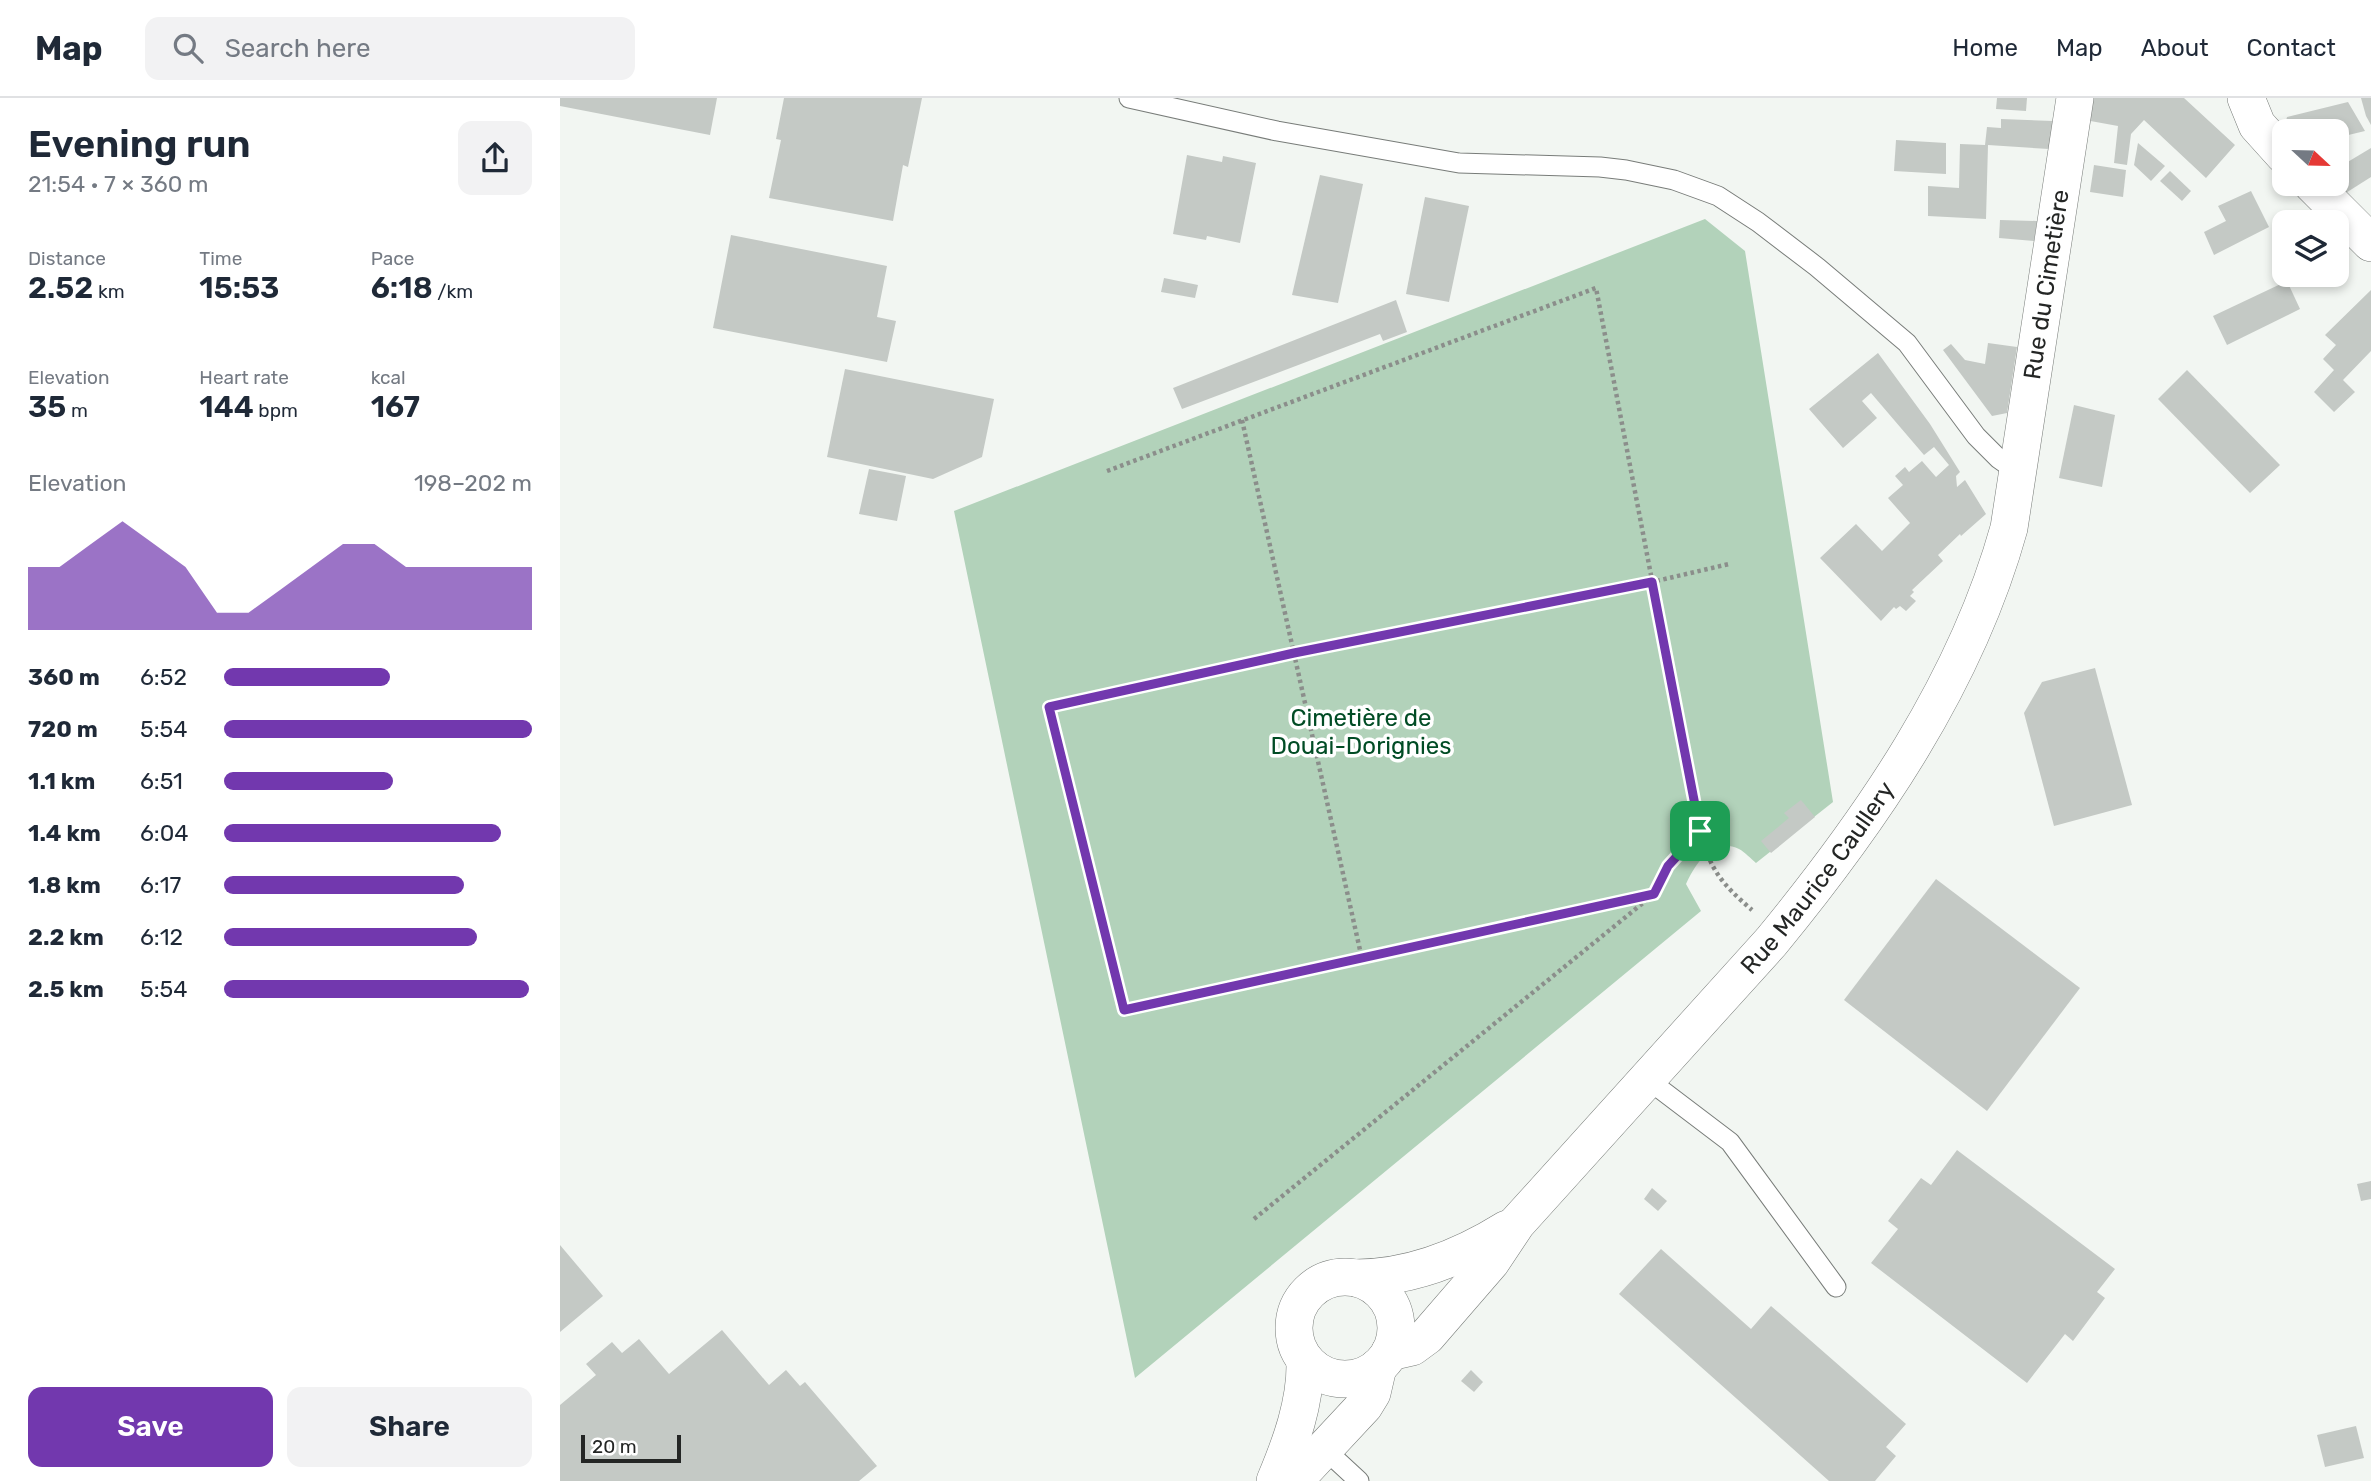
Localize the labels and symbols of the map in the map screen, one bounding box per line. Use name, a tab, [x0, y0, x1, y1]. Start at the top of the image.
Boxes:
north arrow	[2272, 119, 2348, 196]
street label: Rue du Cimetière	[2018, 188, 2075, 381]
park label: Cimetière de Douai-Dorignies	[1271, 704, 1451, 760]
street label: Rue Maurice Caullery	[1735, 776, 1900, 980]
pin	[1670, 801, 1730, 861]
scale bar	[581, 1432, 681, 1464]

